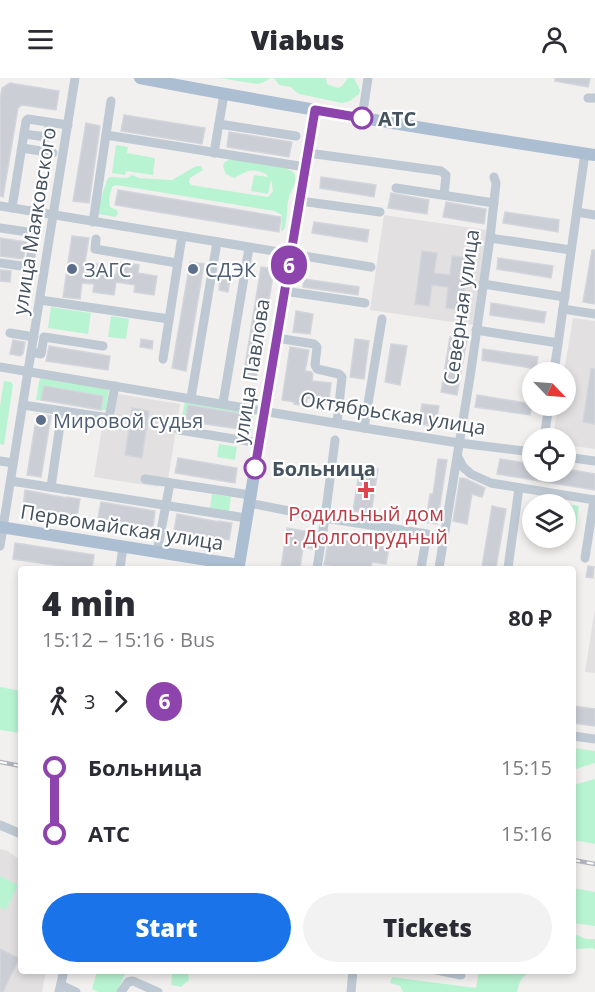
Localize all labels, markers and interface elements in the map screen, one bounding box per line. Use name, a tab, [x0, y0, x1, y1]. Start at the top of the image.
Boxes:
text: Viabus	[251, 21, 344, 58]
icon: menu	[24, 23, 57, 56]
icon: person	[538, 23, 571, 56]
place label: АТС	[378, 105, 416, 132]
marker: АТС	[351, 107, 373, 129]
street label: улица Маяковского	[6, 125, 62, 317]
street label: Северная улица	[437, 228, 485, 386]
line badge: 6	[270, 246, 308, 285]
text: 6	[283, 251, 295, 279]
place label: ЗАГС	[84, 256, 131, 283]
place label: СДЭК	[205, 256, 257, 283]
marker: ЗАГС	[65, 262, 79, 276]
marker: СДЭК	[186, 262, 200, 276]
street label: улица Павлова	[226, 297, 276, 445]
north arrow	[522, 362, 576, 416]
map controls	[522, 362, 576, 548]
street label: Октябрьская улица	[298, 385, 488, 441]
place label: Мировой судья	[53, 407, 203, 434]
marker: Мировой судья	[34, 413, 48, 427]
button: locate	[522, 428, 576, 482]
place label: Больница	[272, 455, 376, 482]
marker: Больница	[244, 457, 266, 479]
marker: Родильный дом г. Долгопрудный	[357, 481, 375, 499]
button: layers	[522, 494, 576, 548]
street label: Первомайская улица	[19, 498, 225, 556]
place label: Родильный дом г. Долгопрудный	[284, 500, 448, 550]
text: 4 min	[42, 581, 136, 626]
text: 80 ₽	[508, 602, 552, 632]
text: 15:12 – 15:16 · Bus	[42, 626, 215, 653]
icon: walk	[42, 685, 75, 718]
icon: forward	[104, 685, 137, 718]
text: 6	[158, 687, 170, 715]
text: 3	[84, 688, 95, 715]
text: Больница	[88, 752, 202, 782]
text: 15:15	[501, 754, 552, 781]
text: АТС	[88, 818, 130, 848]
text: 15:16	[501, 820, 552, 847]
button: Start	[42, 893, 291, 962]
button: Tickets	[303, 893, 552, 962]

